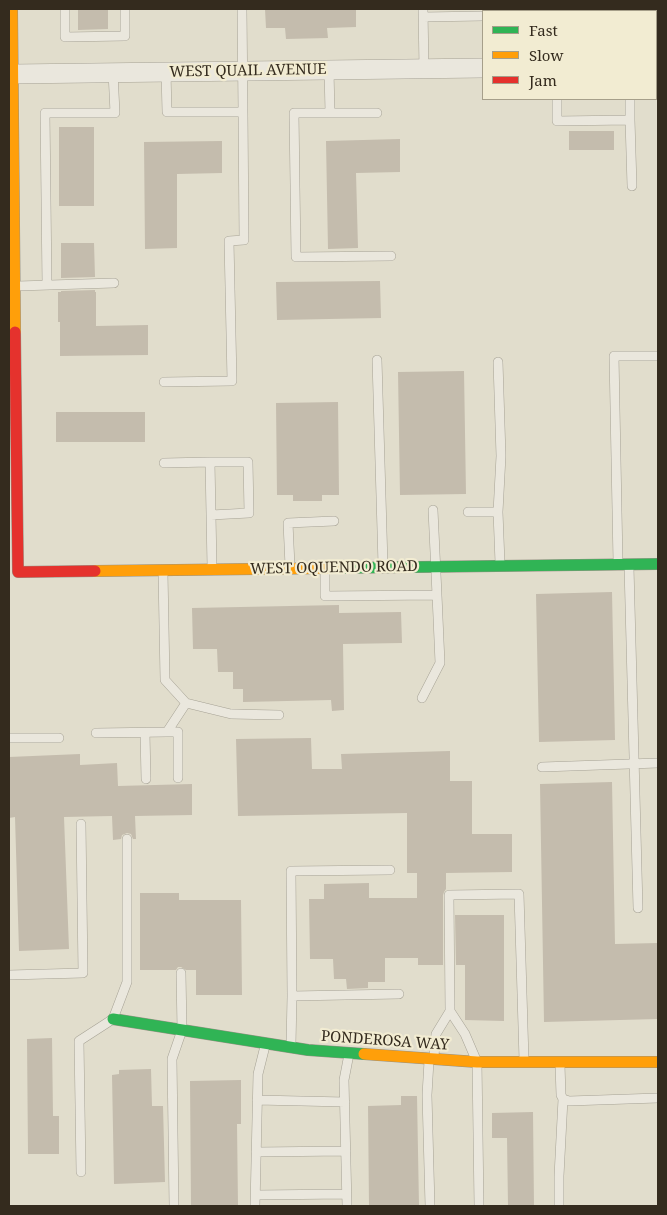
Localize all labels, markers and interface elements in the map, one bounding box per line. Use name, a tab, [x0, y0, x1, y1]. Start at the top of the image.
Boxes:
legend	[482, 10, 657, 100]
text: Fast	[529, 20, 558, 40]
text: Slow	[529, 45, 563, 65]
street label: WEST QUAIL AVENUE	[169, 61, 327, 81]
text: Jam	[529, 70, 557, 90]
street label: WEST OQUENDO ROAD	[250, 558, 418, 578]
street label: PONDEROSA WAY	[320, 1028, 450, 1054]

